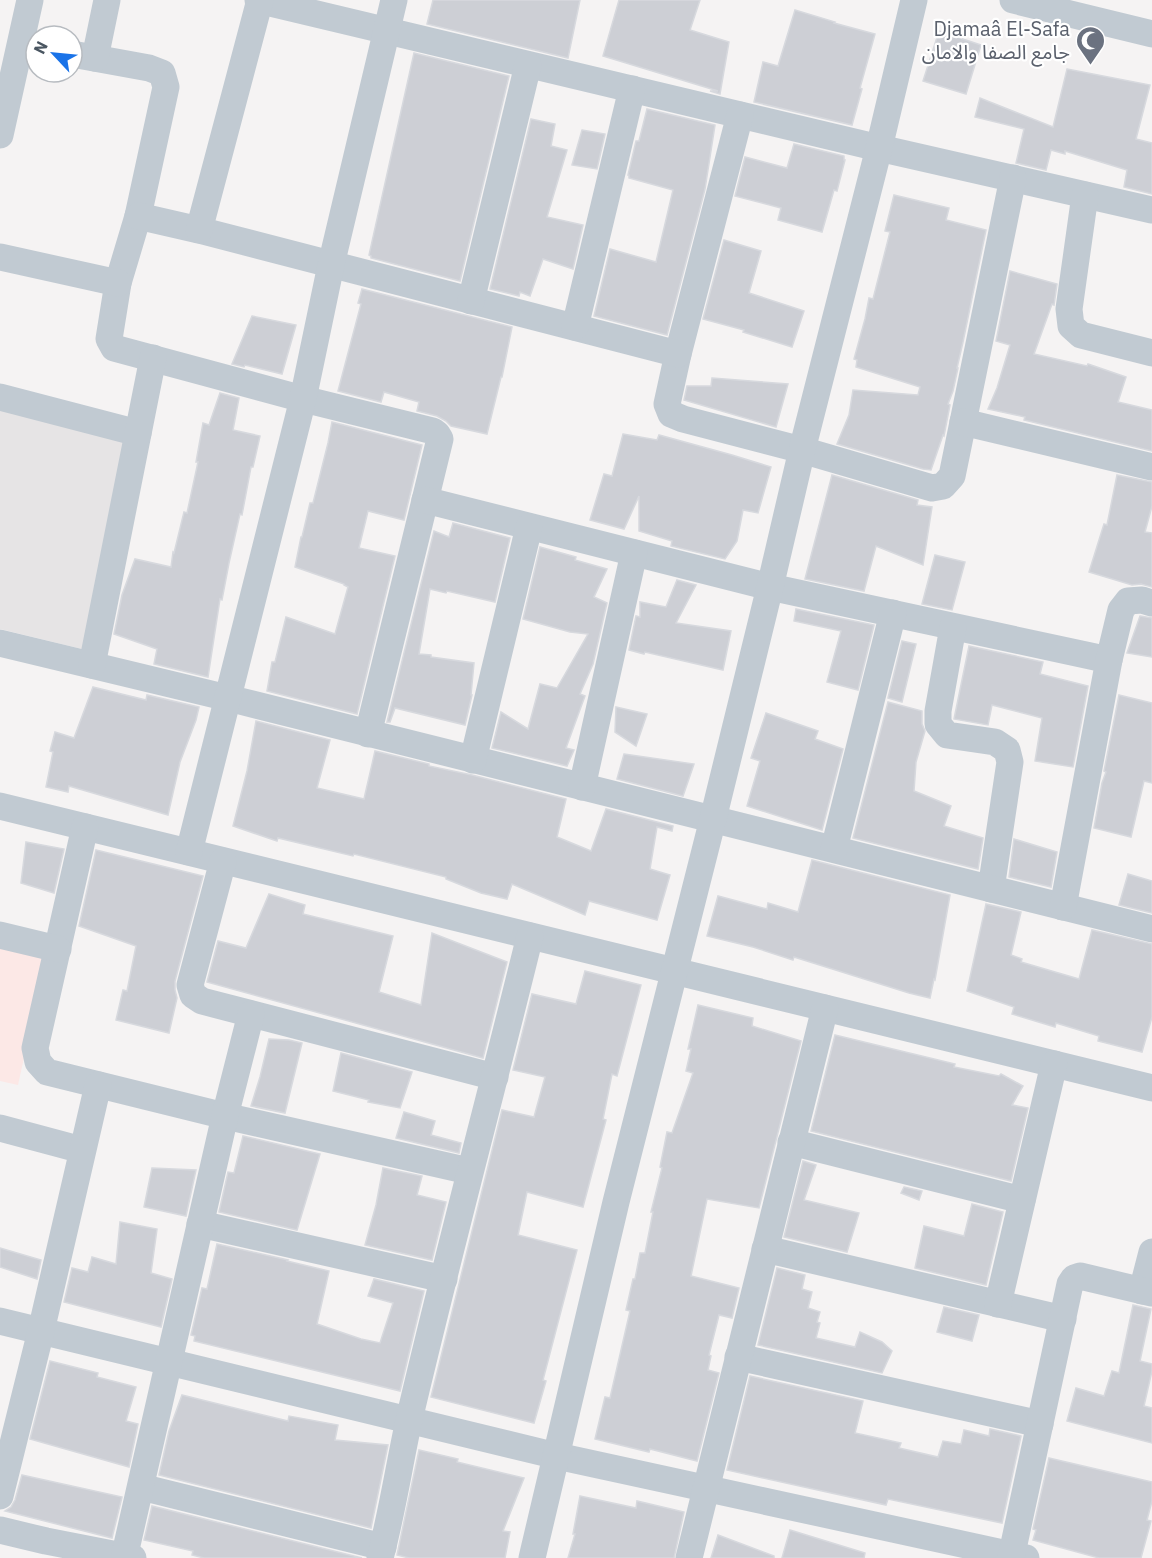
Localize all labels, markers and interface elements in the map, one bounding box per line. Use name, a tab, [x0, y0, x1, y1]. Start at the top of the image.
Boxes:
place label: Djamaâ El-Safa جامع الصفا والامان	[922, 15, 1070, 67]
north arrow	[24, 24, 84, 84]
mosque icon: Djamaâ El-Safa جامع الصفا والامان	[1075, 24, 1107, 66]
text: N	[29, 38, 52, 57]

